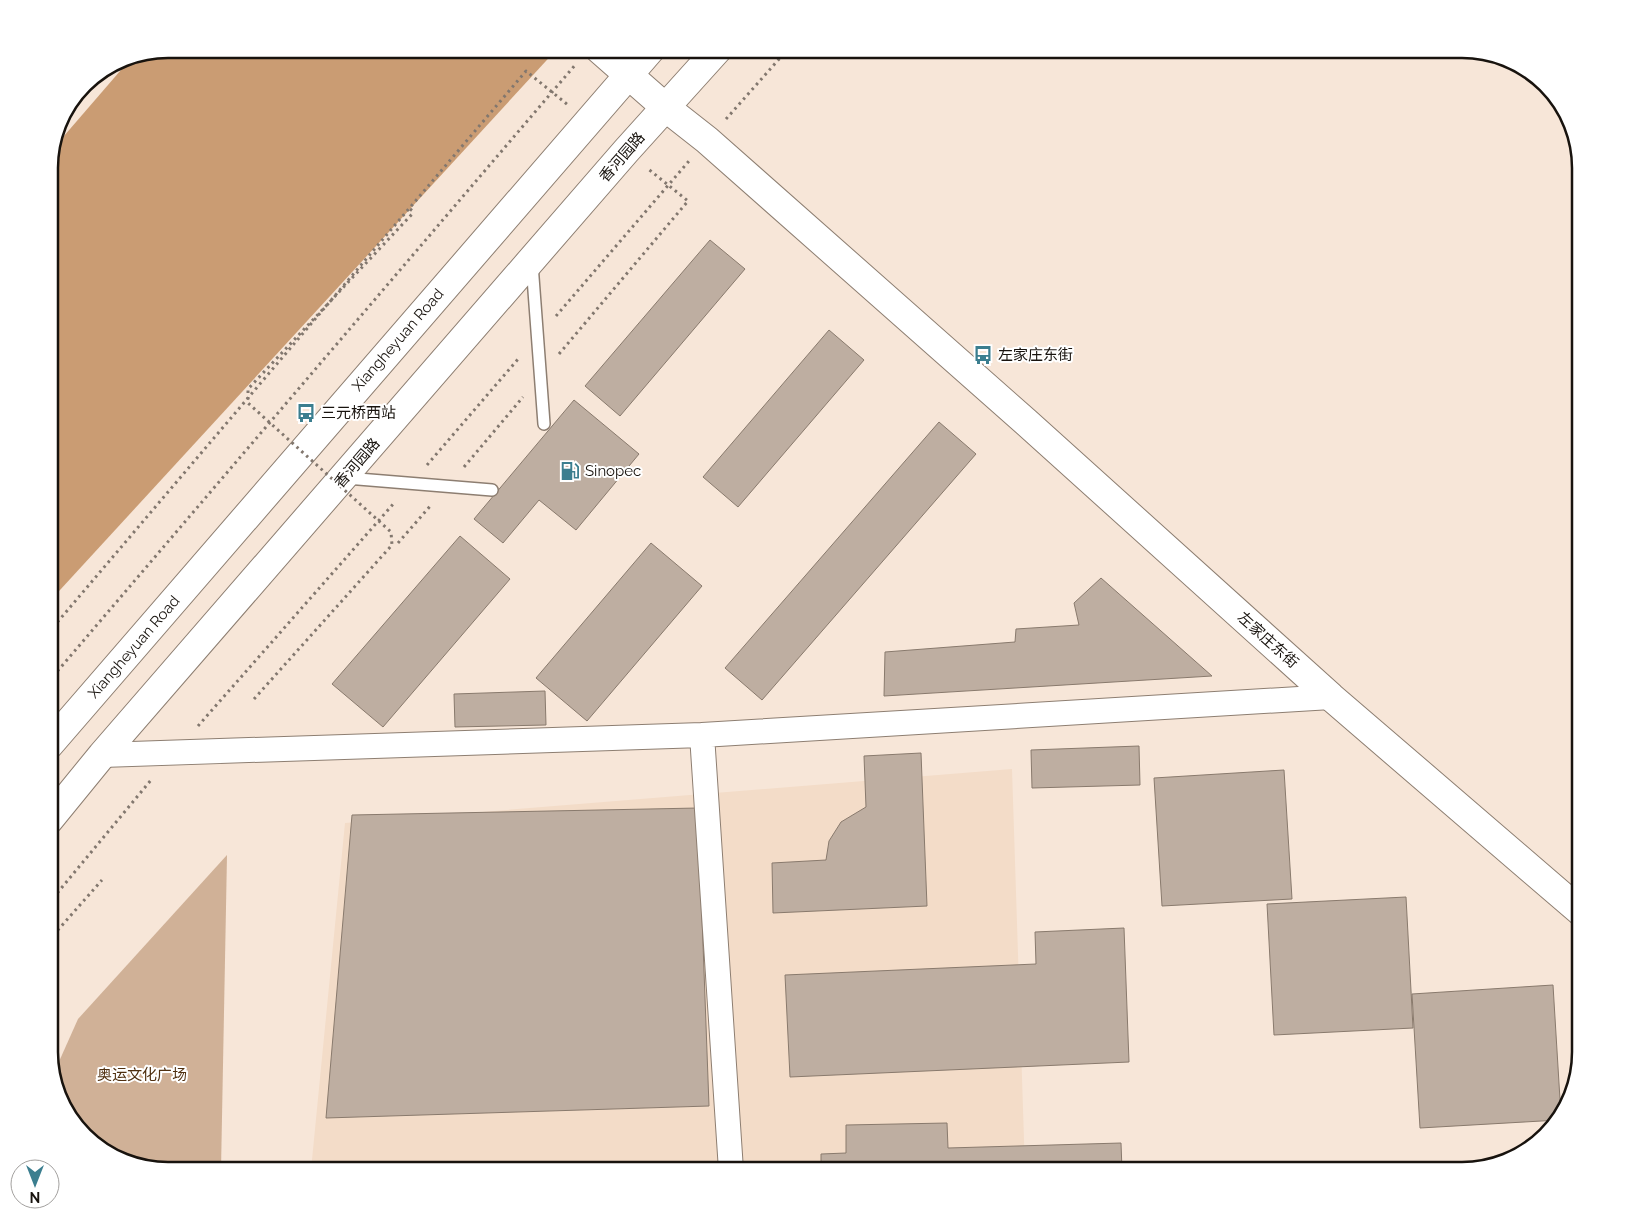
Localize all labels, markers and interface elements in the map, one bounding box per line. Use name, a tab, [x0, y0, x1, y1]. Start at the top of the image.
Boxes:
street label: 香河园路	[596, 128, 648, 186]
street label: Xiangheyuan Road	[349, 285, 447, 395]
bus stop icon: 左家庄东街	[972, 344, 994, 366]
place label: 左家庄东街	[998, 346, 1073, 364]
bus stop icon: 三元桥西站	[295, 402, 317, 424]
place label: 三元桥西站	[321, 404, 396, 422]
street label: 香河园路	[331, 434, 383, 492]
fuel station icon: Sinopec	[559, 460, 581, 482]
place label: Sinopec	[585, 462, 641, 480]
street label: Xiangheyuan Road	[85, 592, 183, 702]
street label: 左家庄东街	[1234, 608, 1302, 672]
park label: 奥运文化广场	[97, 1066, 187, 1084]
north arrow	[10, 1159, 60, 1209]
text: N	[30, 1189, 40, 1205]

